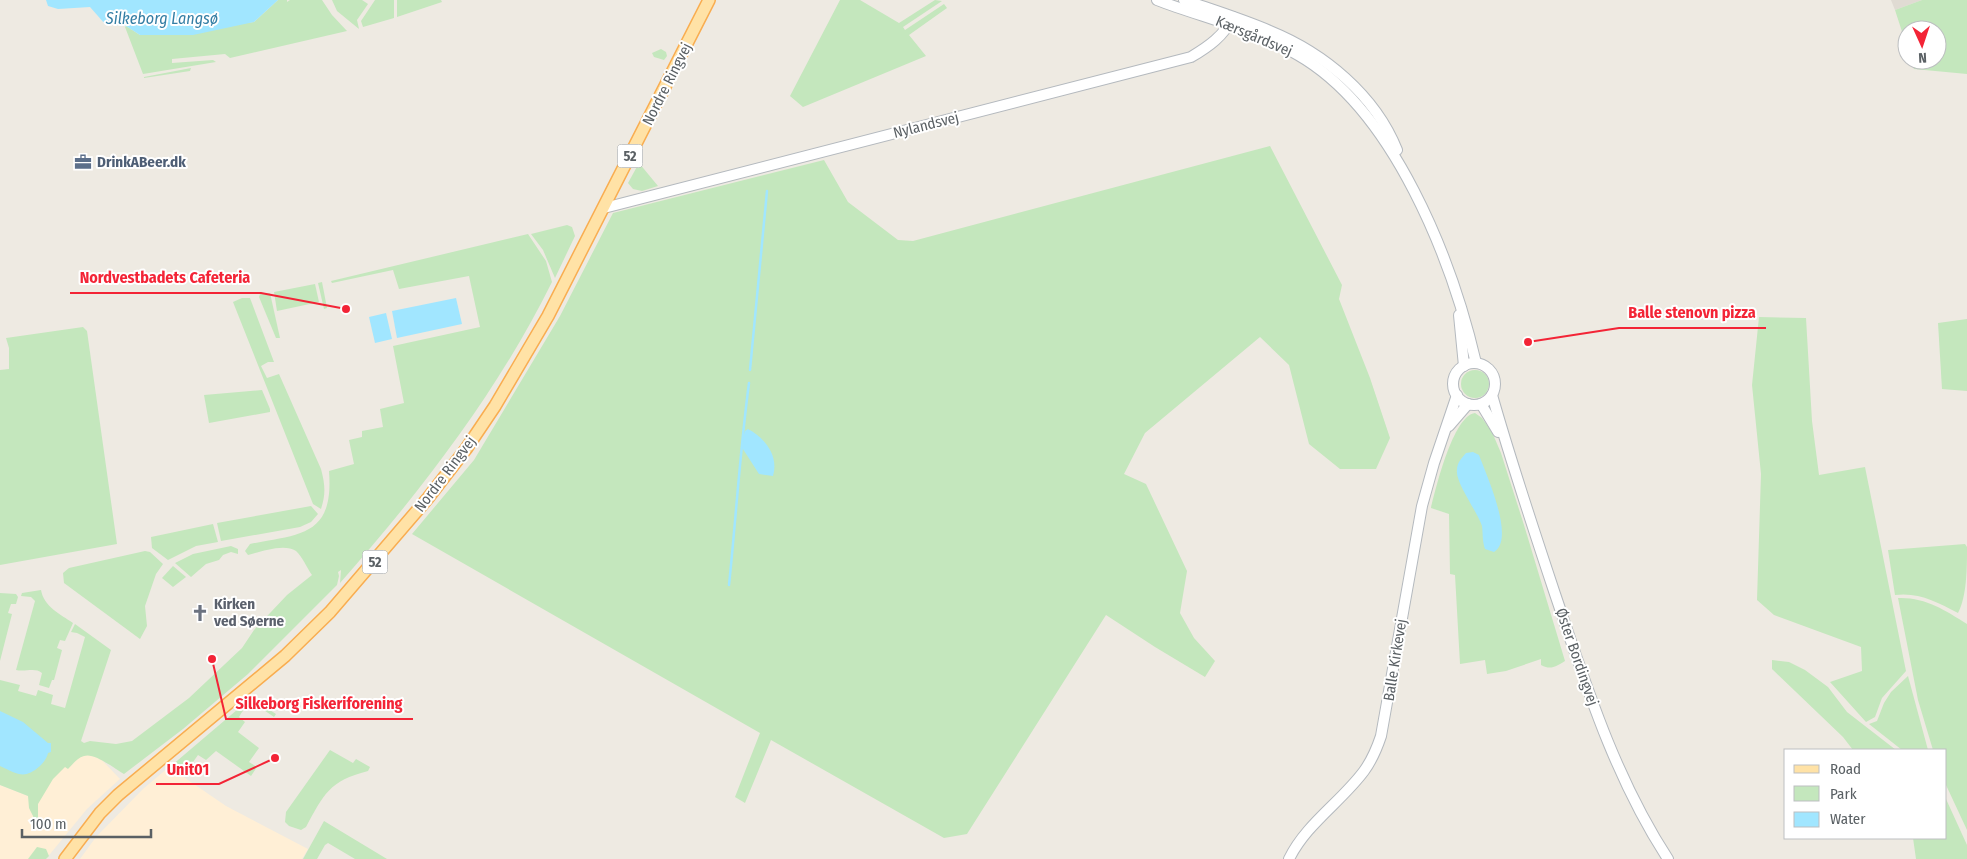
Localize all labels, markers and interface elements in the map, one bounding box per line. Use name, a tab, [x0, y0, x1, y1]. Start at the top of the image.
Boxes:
water label: Silkeborg Langsø	[105, 9, 218, 28]
street label: Kærsgårdsvej	[1213, 12, 1295, 60]
north arrow	[1897, 20, 1947, 70]
street label: Nordre Ringvej	[638, 40, 696, 128]
text: N	[1918, 49, 1927, 66]
street label: Nylandsvej	[891, 108, 961, 142]
road number: 52	[618, 144, 642, 168]
office icon: DrinkABeer.dk	[73, 152, 93, 172]
place label: DrinkABeer.dk	[97, 153, 186, 171]
callout: Nordvestbadets Cafeteria	[70, 262, 261, 293]
text: Nordvestbadets Cafeteria	[80, 268, 250, 287]
callout: Balle stenovn pizza	[1619, 297, 1766, 328]
text: Balle stenovn pizza	[1628, 303, 1756, 322]
street label: Nordre Ringvej	[411, 433, 479, 515]
road number: 52	[362, 550, 388, 574]
place label: Kirken ved Søerne	[213, 595, 285, 630]
church icon: Kirken ved Søerne	[190, 603, 210, 623]
street label: Øster Bordingvej	[1552, 606, 1602, 708]
street label: Balle Kirkevej	[1380, 618, 1410, 702]
callout: Silkeborg Fiskeriforening	[226, 688, 413, 719]
text: Silkeborg Fiskeriforening	[236, 694, 403, 713]
legend	[1784, 749, 1947, 839]
callout: Unit01	[156, 753, 219, 784]
text: Unit01	[167, 760, 209, 779]
text: Road	[1830, 760, 1861, 778]
text: Park	[1830, 785, 1857, 803]
scale bar	[22, 806, 151, 838]
text: Water	[1830, 810, 1866, 828]
text: 100 m	[30, 815, 67, 833]

